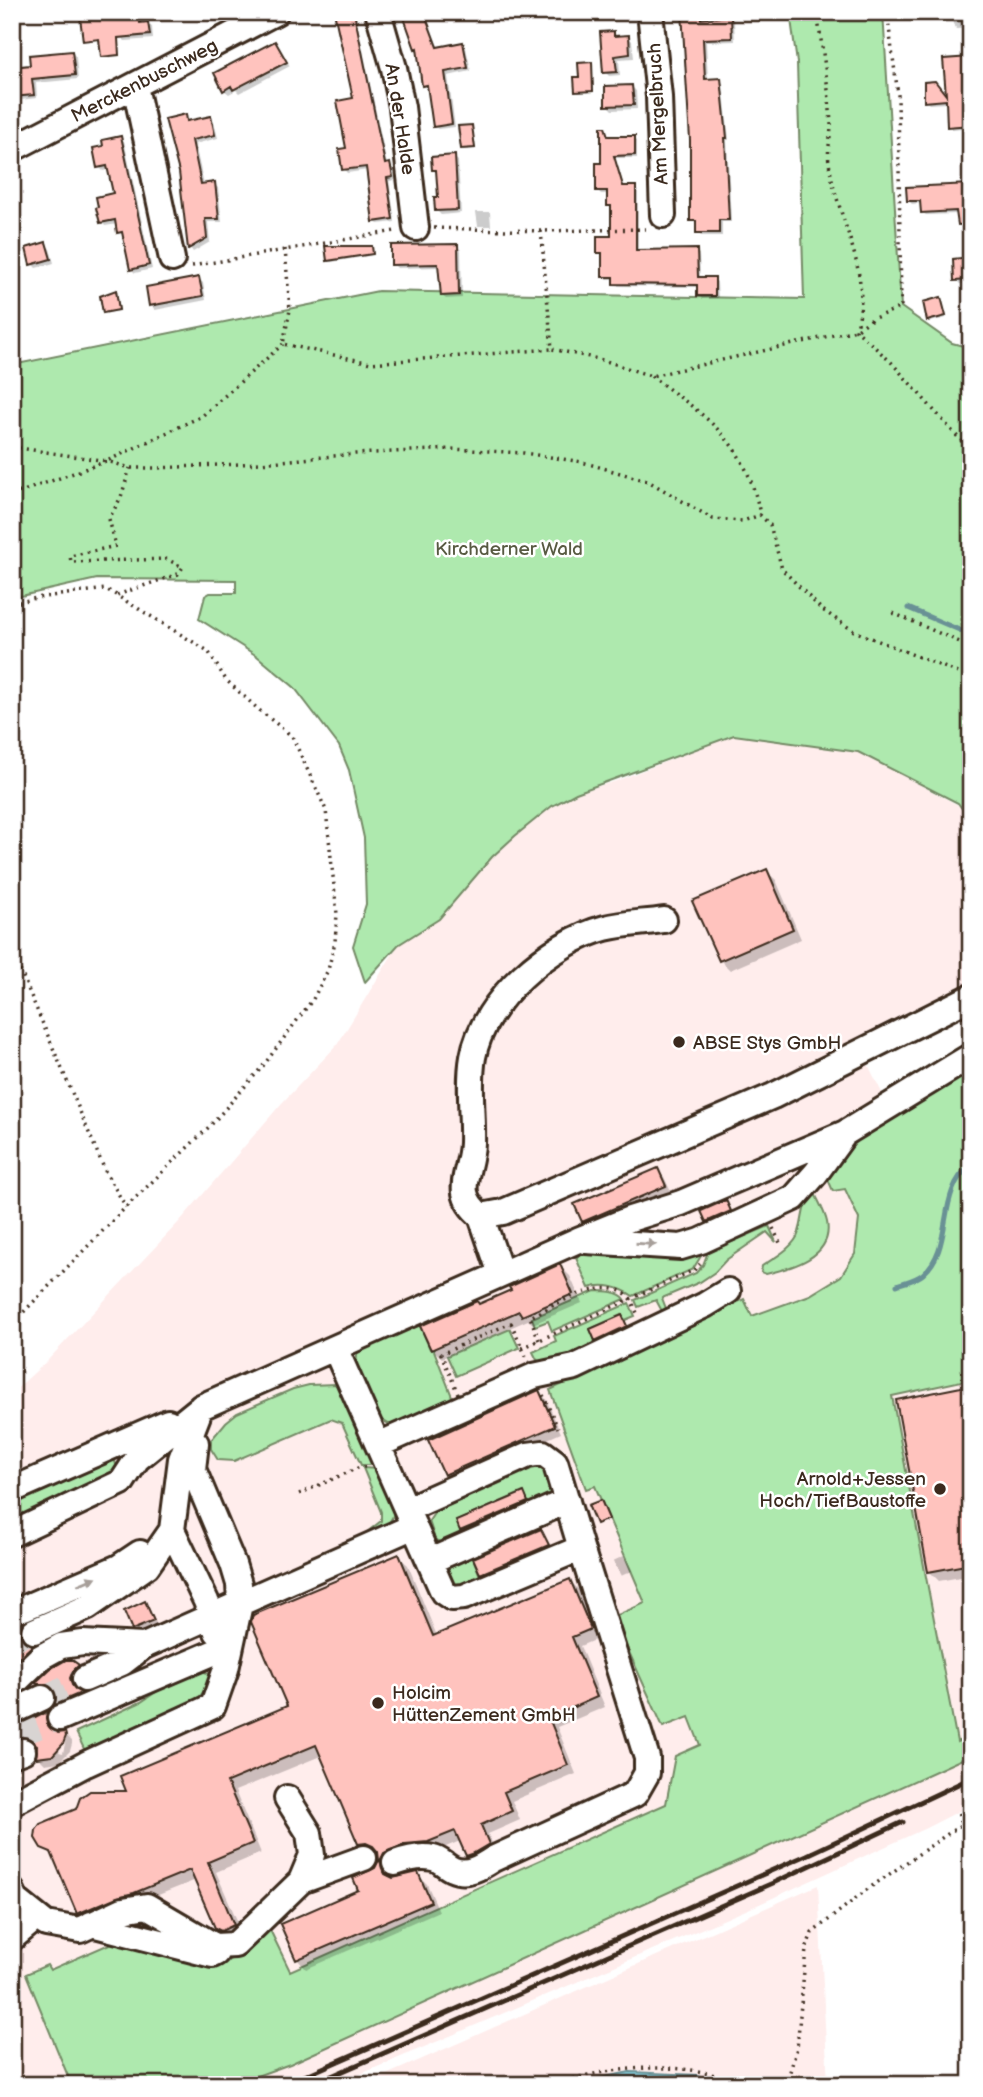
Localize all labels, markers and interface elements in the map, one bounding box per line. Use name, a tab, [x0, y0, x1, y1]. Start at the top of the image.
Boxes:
street label: Merckenbuschweg	[68, 34, 222, 128]
street label: Am Mergelbruch	[643, 42, 674, 185]
street label: An der Halde	[379, 62, 420, 177]
park label: Kirchderner Wald	[435, 538, 583, 561]
place label: ABSE Stys GmbH	[693, 1032, 841, 1055]
marker: ABSE Stys GmbH	[671, 1034, 687, 1050]
one-way arrow	[636, 1239, 658, 1250]
place label: Arnold+Jessen Hoch/TiefBaustoffe	[759, 1468, 926, 1513]
marker: Arnold+Jessen Hoch/TiefBaustoffe	[932, 1481, 948, 1497]
one-way arrow	[76, 1575, 97, 1586]
place label: Holcim HüttenZement GmbH	[392, 1682, 576, 1727]
marker: Holcim HüttenZement GmbH	[370, 1695, 386, 1711]

